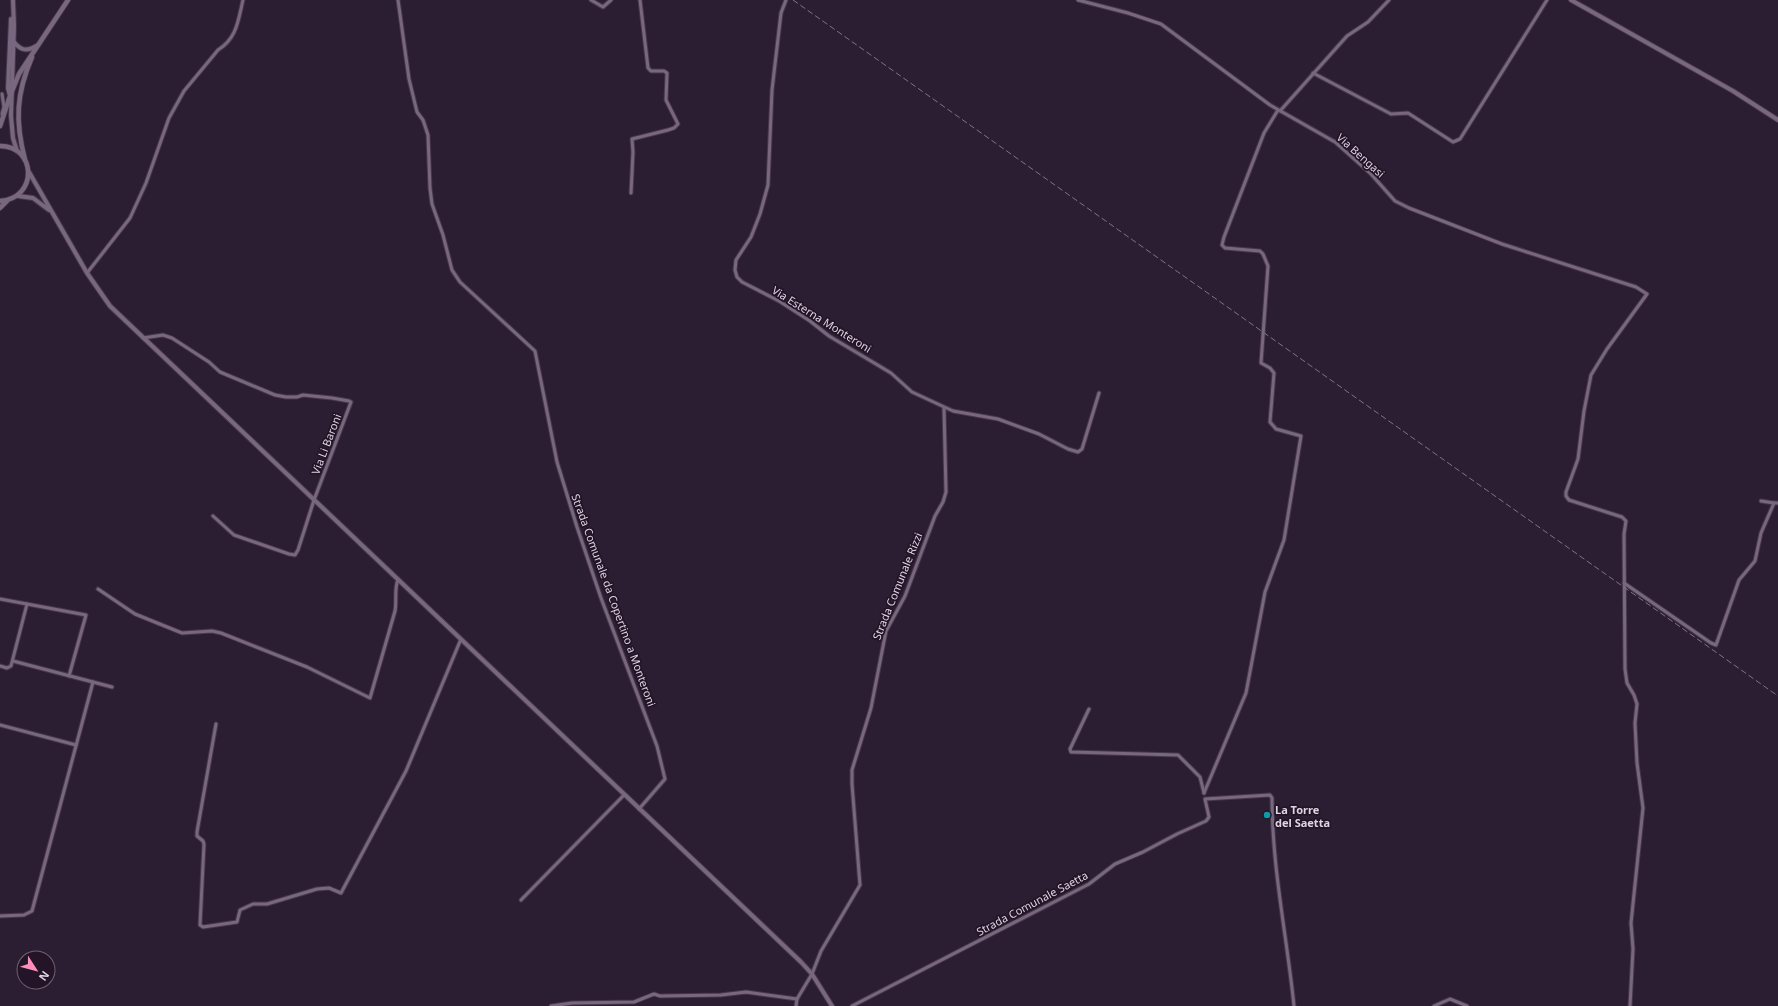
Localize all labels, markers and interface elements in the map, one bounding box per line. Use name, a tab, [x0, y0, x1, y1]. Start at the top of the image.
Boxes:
street label: Via Bengasi	[1334, 129, 1388, 181]
street label: Via Esterna Monteroni	[769, 282, 875, 356]
street label: Via Li Baroni	[308, 411, 344, 477]
street label: Strada Comunale da Copertino a Monteroni	[568, 492, 660, 708]
street label: Strada Comunale Rizzi	[869, 530, 925, 642]
place label: La Torre del Saetta	[1275, 802, 1330, 830]
marker: La Torre del Saetta	[1262, 810, 1272, 820]
street label: Strada Comunale Saetta	[974, 867, 1090, 939]
north arrow	[16, 950, 56, 990]
text: N	[36, 968, 53, 984]

